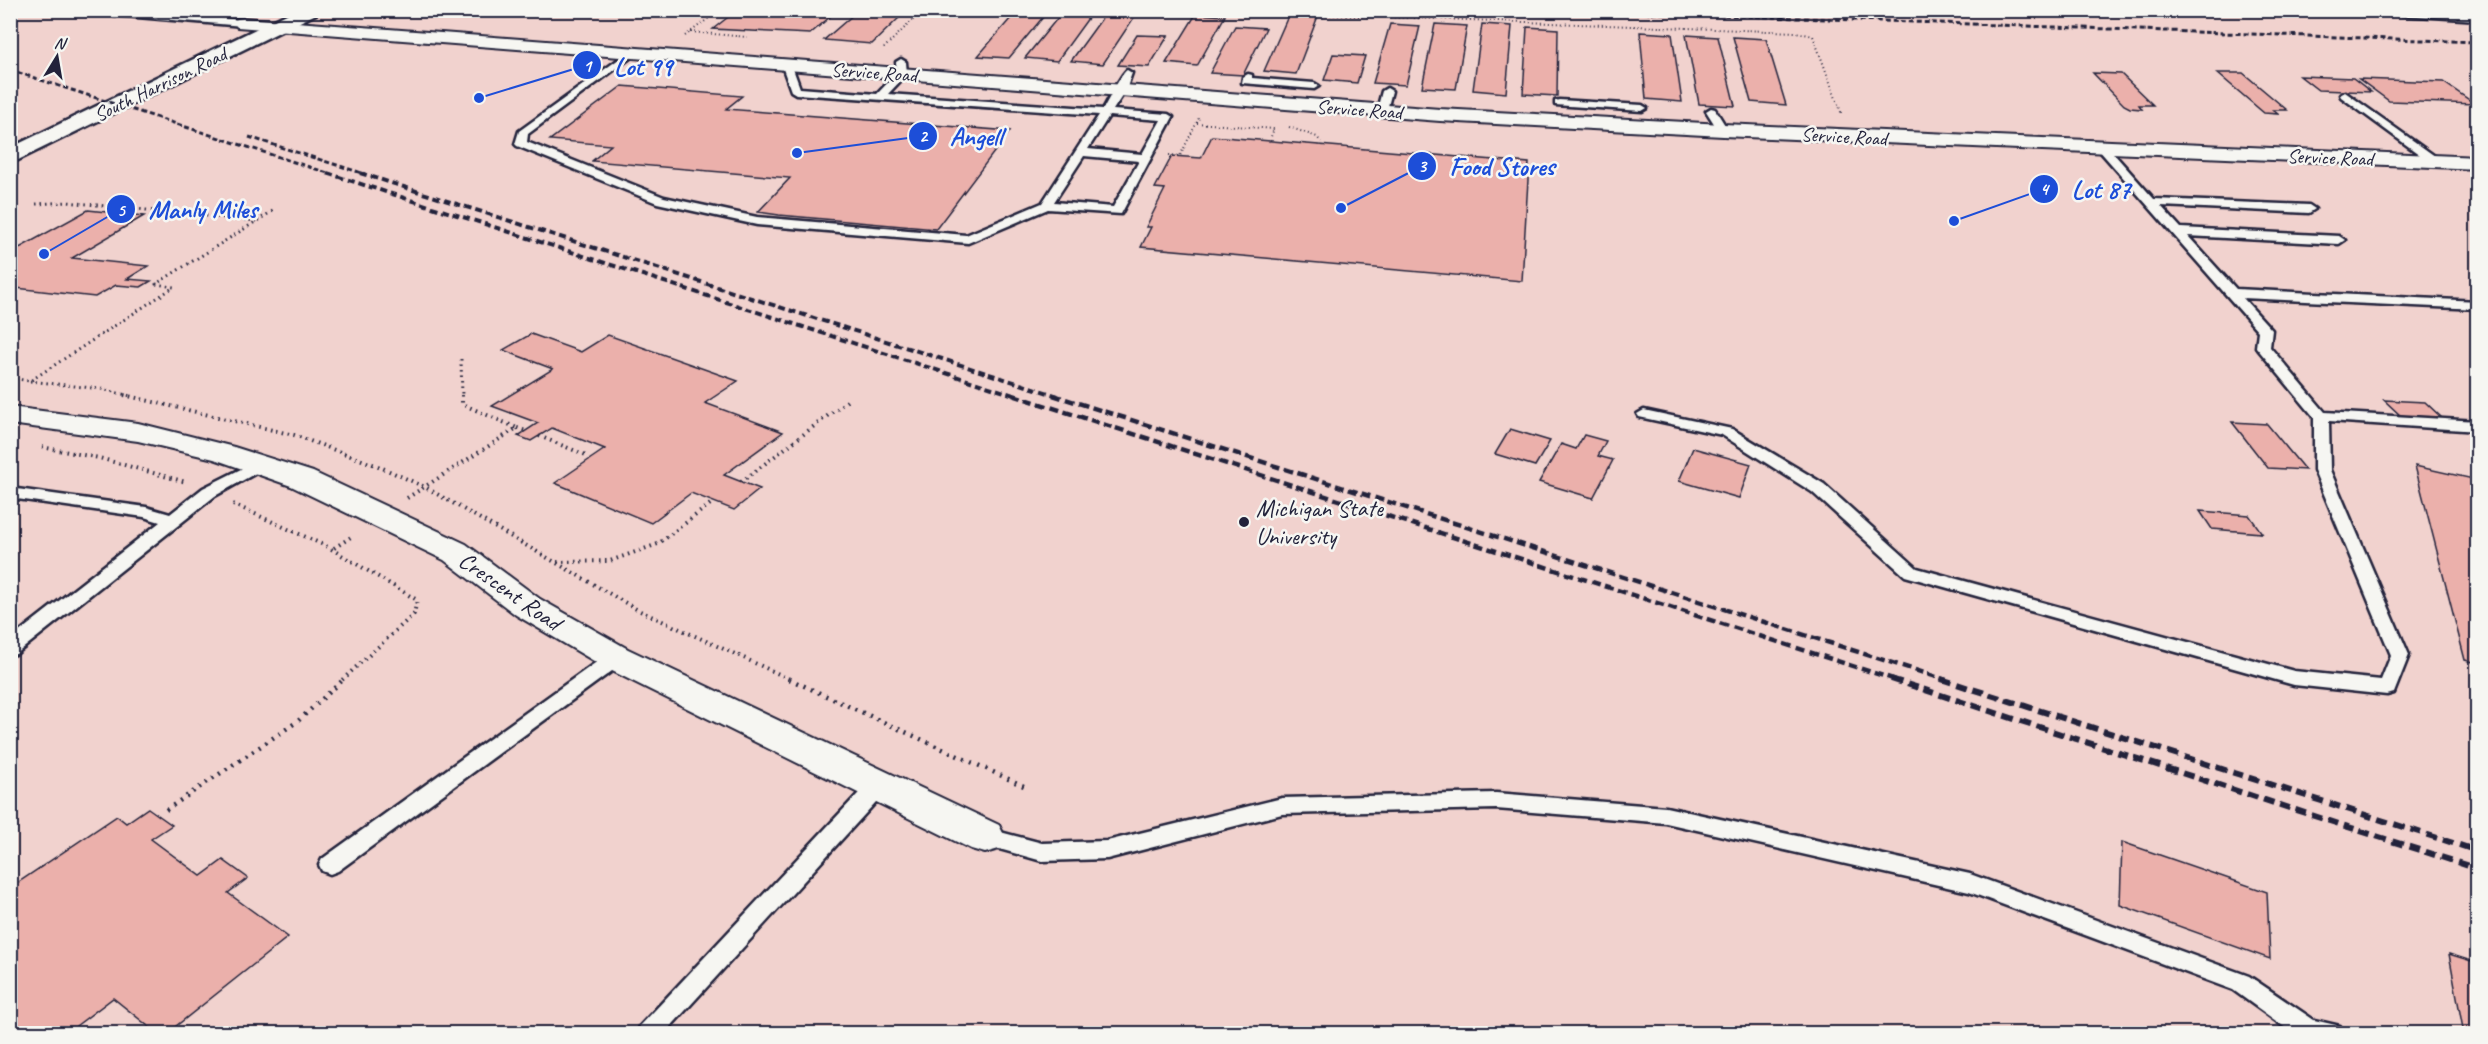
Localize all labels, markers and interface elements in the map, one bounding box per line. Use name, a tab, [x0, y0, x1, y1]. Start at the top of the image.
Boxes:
north arrow	[27, 27, 87, 87]
text: N	[53, 32, 69, 55]
street label: South Harrison Road	[90, 40, 233, 127]
callout: Lot 99	[572, 43, 685, 87]
text: Lot 99	[614, 50, 675, 83]
text: 1	[583, 55, 593, 77]
street label: Service Road	[830, 57, 921, 88]
street label: Service Road	[1315, 94, 1406, 125]
callout: Angell	[908, 114, 1015, 158]
text: Angell	[950, 120, 1008, 153]
street label: Service Road	[1801, 122, 1891, 151]
text: 2	[919, 125, 929, 147]
callout: Food Stores	[1407, 144, 1567, 188]
street label: Service Road	[2287, 144, 2376, 172]
text: Food Stores	[1449, 150, 1557, 183]
text: 3	[1418, 155, 1428, 177]
callout: Lot 87	[2029, 167, 2142, 211]
text: Lot 87	[2072, 173, 2133, 206]
text: 4	[2040, 178, 2050, 200]
callout: Manly Miles	[106, 187, 269, 231]
text: Manly Miles	[149, 193, 260, 226]
text: 5	[117, 199, 127, 221]
place label: Michigan State University	[1256, 493, 1385, 551]
marker: Michigan State University	[1237, 515, 1251, 529]
street label: Crescent Road	[453, 545, 570, 639]

